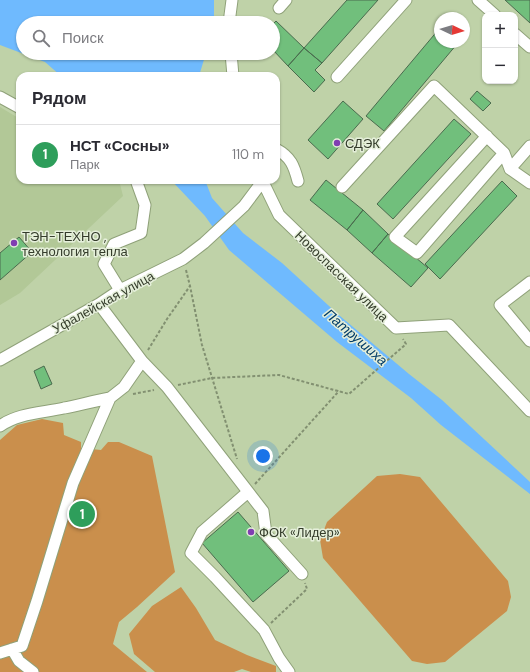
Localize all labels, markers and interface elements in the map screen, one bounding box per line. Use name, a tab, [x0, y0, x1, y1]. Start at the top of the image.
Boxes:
north arrow	[434, 12, 470, 48]
map controls	[482, 12, 518, 84]
button: +	[482, 12, 518, 48]
search box	[16, 16, 280, 60]
icon: search	[30, 27, 52, 49]
text: Поиск	[62, 28, 104, 48]
button: −	[482, 48, 518, 84]
text: Рядом	[32, 87, 87, 109]
place label: СДЭК	[345, 135, 380, 152]
text: НСТ «Сосны»	[70, 136, 169, 156]
marker: СДЭК	[332, 138, 342, 148]
text: 1	[43, 146, 47, 163]
text: 110 m	[232, 146, 264, 163]
text: Парк	[70, 156, 100, 173]
street label: Новоспасская улица	[291, 227, 393, 326]
place label: ТЭН-ТЕХНО , технология тепла	[22, 228, 129, 260]
marker: ТЭН-ТЕХНО , технология тепла	[9, 238, 19, 248]
street label: Уфалейская улица	[49, 267, 158, 338]
water label: Патрушиха	[321, 305, 391, 369]
your location	[253, 446, 273, 466]
pin: 1	[69, 499, 95, 529]
place label: ФОК «Лидер»	[259, 524, 340, 541]
marker: ФОК «Лидер»	[246, 527, 256, 537]

